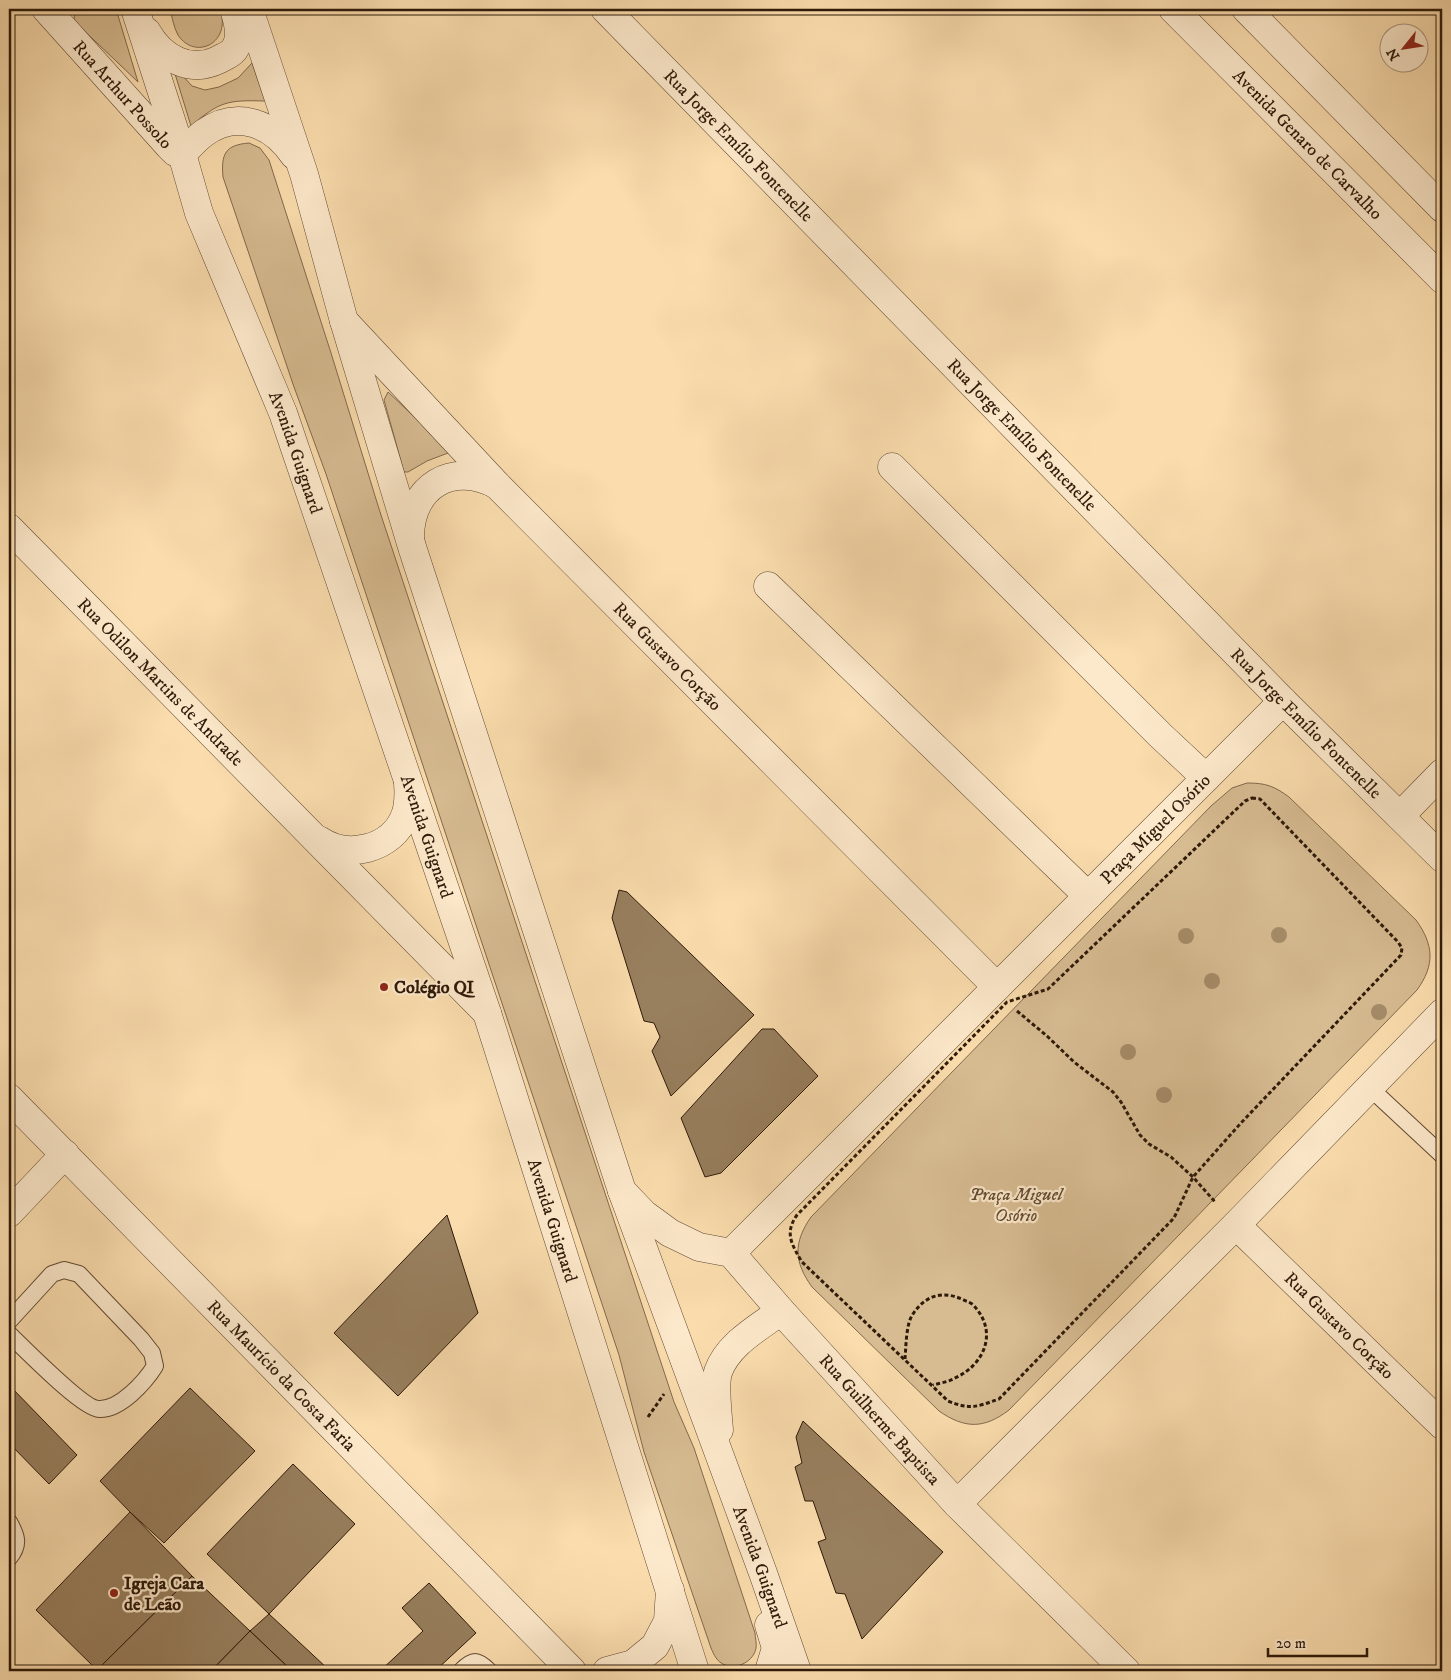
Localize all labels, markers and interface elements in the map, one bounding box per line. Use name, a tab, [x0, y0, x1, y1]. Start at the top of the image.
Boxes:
north arrow	[1378, 22, 1428, 72]
street label: Rua Arthur Possolo	[68, 36, 177, 154]
text: N	[1383, 44, 1404, 63]
street label: Rua Jorge Emílio Fontenelle	[658, 65, 818, 227]
street label: Avenida Genaro de Carvalho	[1227, 65, 1387, 225]
street label: Rua Jorge Emílio Fontenelle	[942, 355, 1101, 516]
street label: Avenida Guignard	[263, 388, 326, 517]
street label: Rua Odilon Martins de Andrade	[72, 594, 248, 771]
street label: Rua Gustavo Corção	[608, 598, 726, 716]
street label: Rua Jorge Emílio Fontenelle	[1225, 644, 1386, 804]
street label: Praça Miguel Osório	[1096, 770, 1216, 889]
street label: Avenida Guignard	[395, 772, 457, 901]
place label: Colégio QI	[394, 977, 475, 999]
marker: Colégio QI	[378, 981, 390, 993]
street label: Avenida Guignard	[522, 1156, 581, 1285]
park label: Praça Miguel Osório	[970, 1184, 1065, 1227]
street label: Rua Gustavo Corção	[1279, 1268, 1398, 1385]
street label: Rua Maurício da Costa Faria	[202, 1296, 360, 1457]
street label: Rua Guilherme Baptista	[814, 1350, 945, 1490]
street label: Avenida Guignard	[727, 1503, 791, 1631]
place label: Igreja Cara de Leão	[124, 1573, 204, 1616]
marker: Igreja Cara de Leão	[108, 1587, 120, 1599]
scale bar	[1268, 1625, 1367, 1657]
text: 20 m	[1276, 1634, 1306, 1653]

